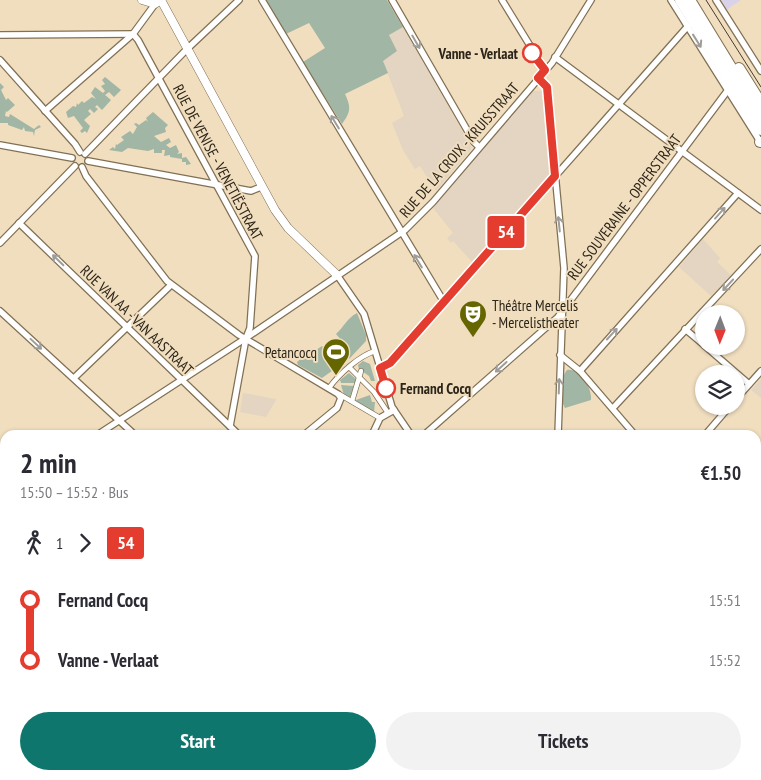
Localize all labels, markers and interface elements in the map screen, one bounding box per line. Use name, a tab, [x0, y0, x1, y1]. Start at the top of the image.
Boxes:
one-way arrow	[692, 34, 703, 48]
one-way arrow	[412, 35, 422, 49]
marker: Vanne - Verlaat	[522, 43, 542, 63]
place label: Vanne - Verlaat	[438, 44, 519, 63]
street label: RUE DE LA CROIX - KRUISSTRAAT	[395, 78, 523, 221]
street label: RUE DE VENISE - VENETIËSTRAAT	[169, 81, 267, 243]
one-way arrow	[329, 115, 339, 129]
street label: RUE SOUVERAINE - OPPERSTRAAT	[563, 130, 685, 284]
one-way arrow	[714, 206, 726, 219]
line badge: 54	[484, 216, 528, 248]
one-way arrow	[554, 216, 564, 232]
text: 54	[497, 220, 515, 243]
one-way arrow	[413, 254, 423, 268]
one-way arrow	[52, 255, 64, 267]
street label: RUE VAN AA - VAN AASTRAAT	[76, 261, 198, 379]
one-way arrow	[722, 279, 734, 292]
place label: Théâtre Mercelis - Mercelistheater	[492, 296, 580, 332]
theatre icon: Théâtre Mercelis - Mercelistheater	[458, 299, 488, 338]
north arrow	[695, 305, 745, 355]
map controls	[695, 305, 745, 415]
one-way arrow	[607, 328, 618, 341]
sports icon: Petancocq	[321, 337, 351, 376]
one-way arrow	[29, 338, 42, 350]
place label: Petancocq	[265, 343, 317, 362]
one-way arrow	[494, 361, 507, 373]
button: layers	[695, 365, 745, 415]
marker: Fernand Cocq	[376, 378, 396, 398]
place label: Fernand Cocq	[400, 379, 471, 398]
one-way arrow	[555, 379, 564, 395]
text: 2 min	[20, 444, 77, 481]
text: €1.50	[701, 461, 741, 485]
text: 15:50 – 15:52 · Bus	[20, 482, 128, 502]
icon: walk	[20, 529, 48, 557]
icon: forward	[71, 529, 99, 557]
text: 54	[117, 531, 134, 554]
text: 1	[56, 533, 63, 553]
text: Fernand Cocq	[58, 588, 148, 612]
text: 15:51	[709, 590, 741, 610]
text: Vanne - Verlaat	[58, 648, 159, 672]
text: 15:52	[709, 650, 741, 670]
button: Start	[20, 712, 376, 770]
button: Tickets	[386, 712, 741, 770]

